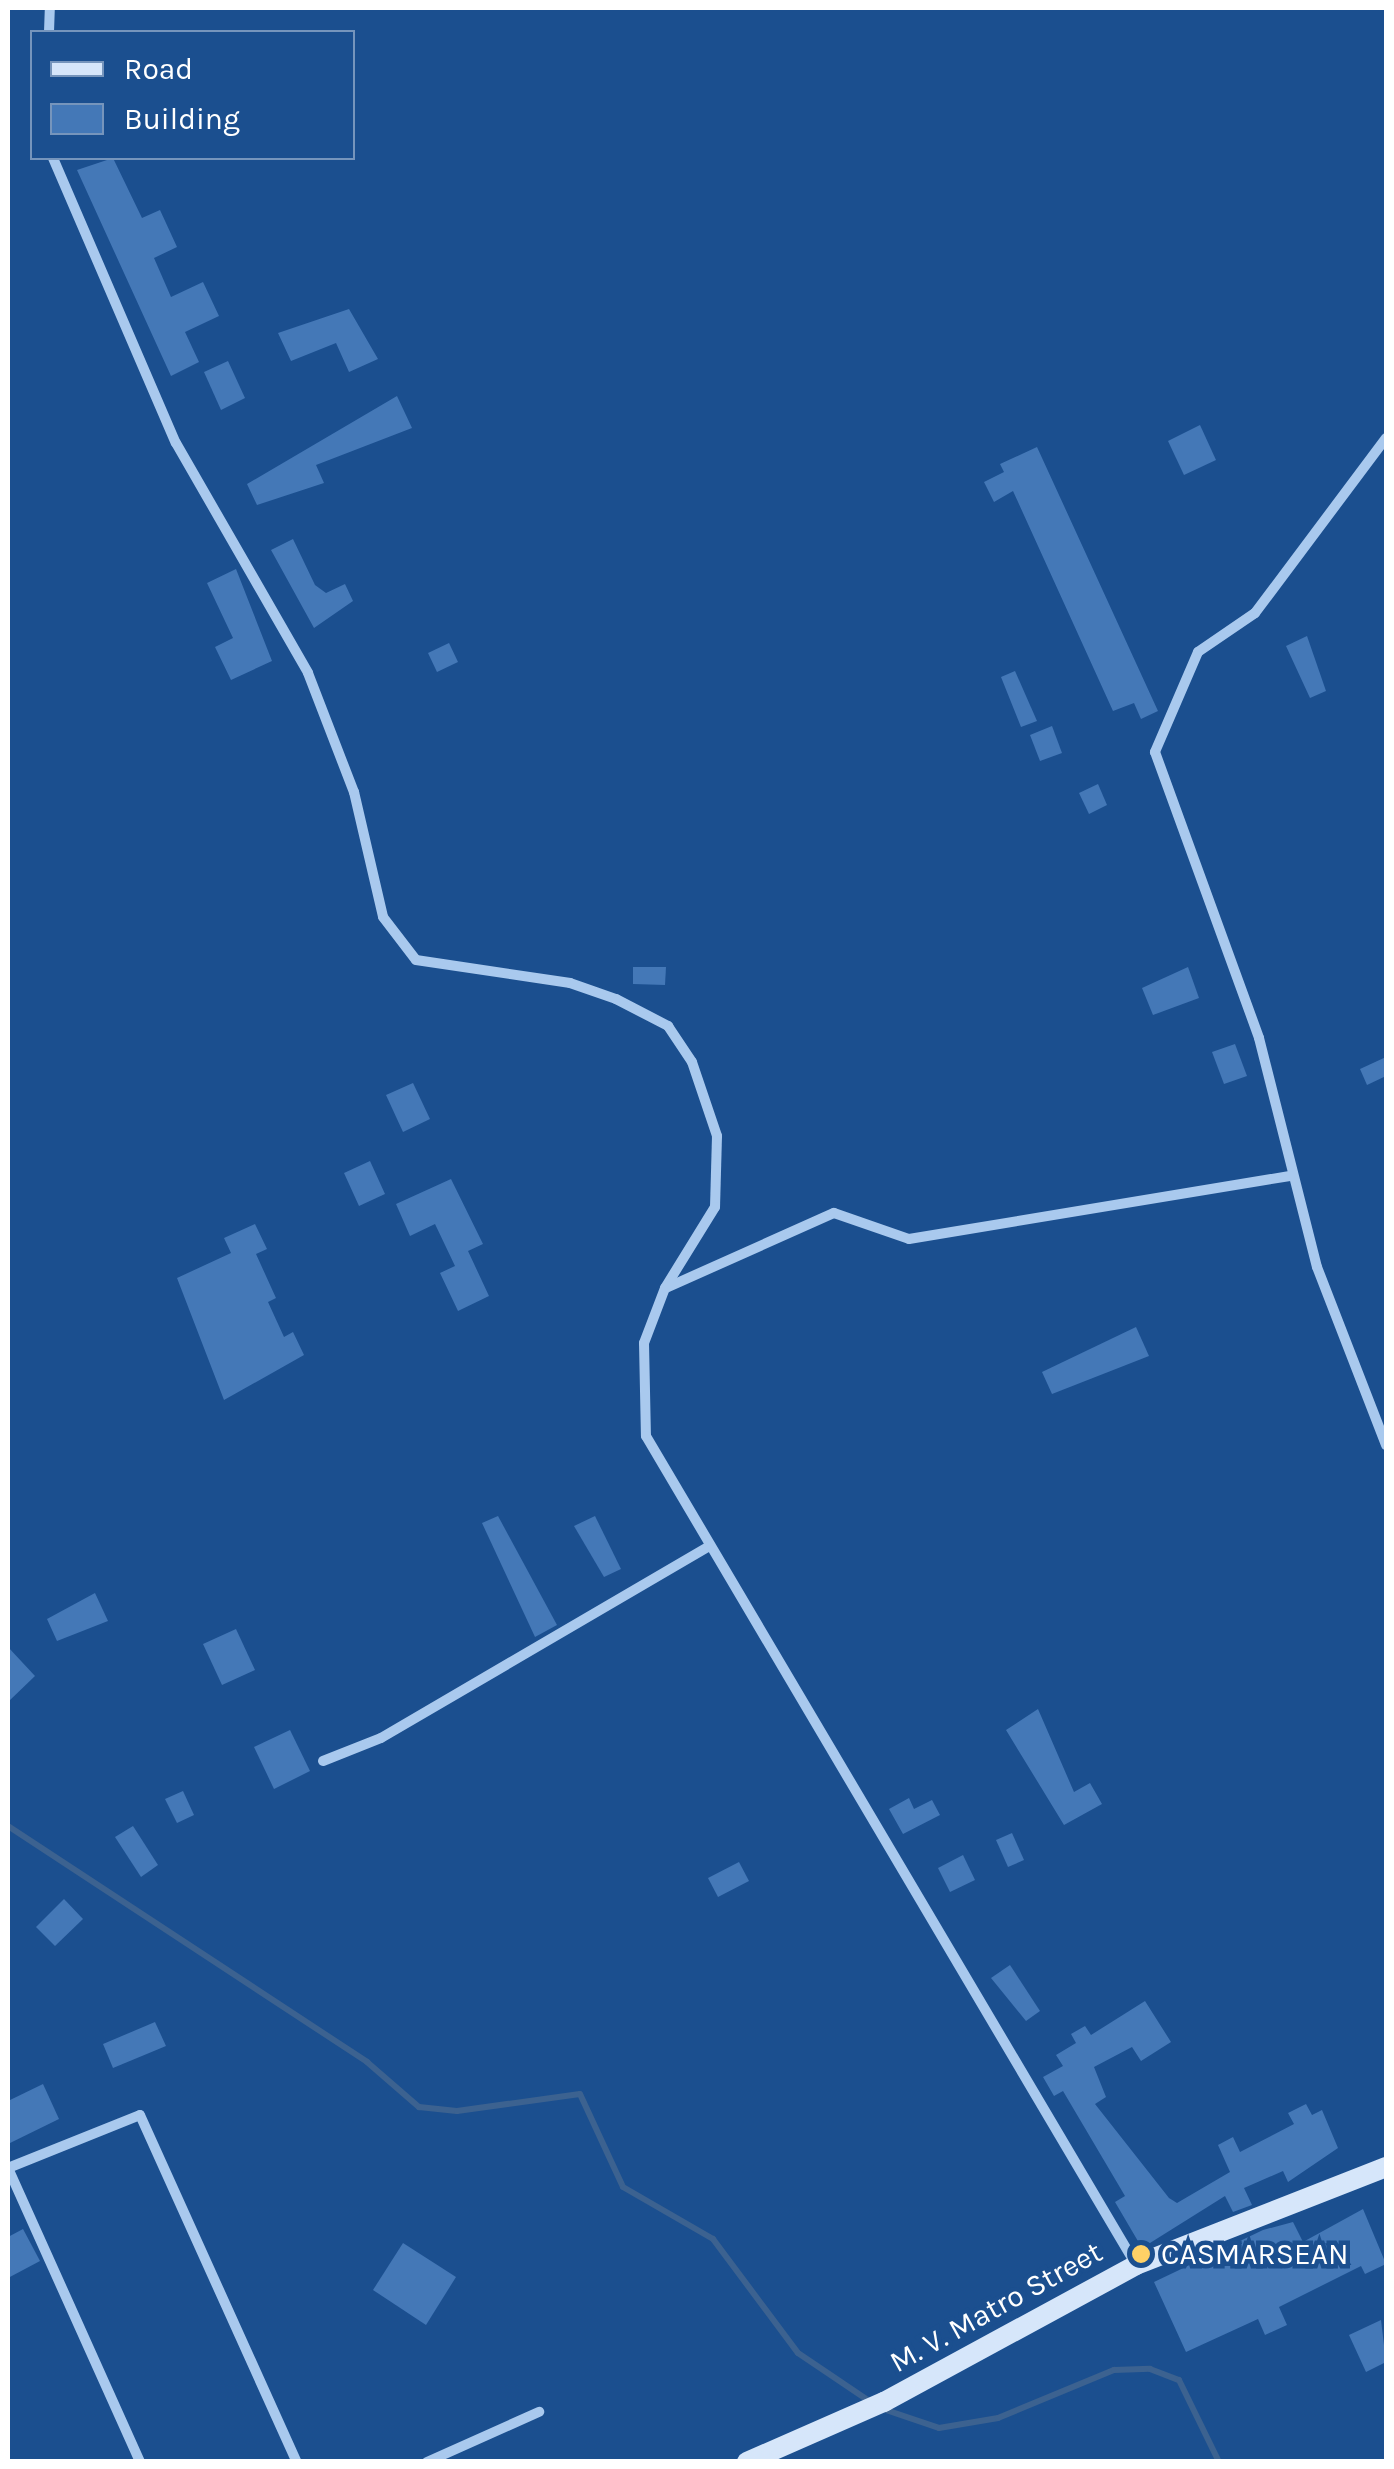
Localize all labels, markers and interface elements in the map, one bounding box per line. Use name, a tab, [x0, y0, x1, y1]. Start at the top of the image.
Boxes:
legend	[30, 30, 355, 160]
text: Road	[124, 51, 193, 87]
text: Building	[124, 101, 240, 137]
street label: M. V. Matro Street	[884, 2234, 1108, 2380]
place label: CASMARSEAN	[1161, 2236, 1349, 2272]
marker: CASMARSEAN	[1130, 2243, 1152, 2265]

